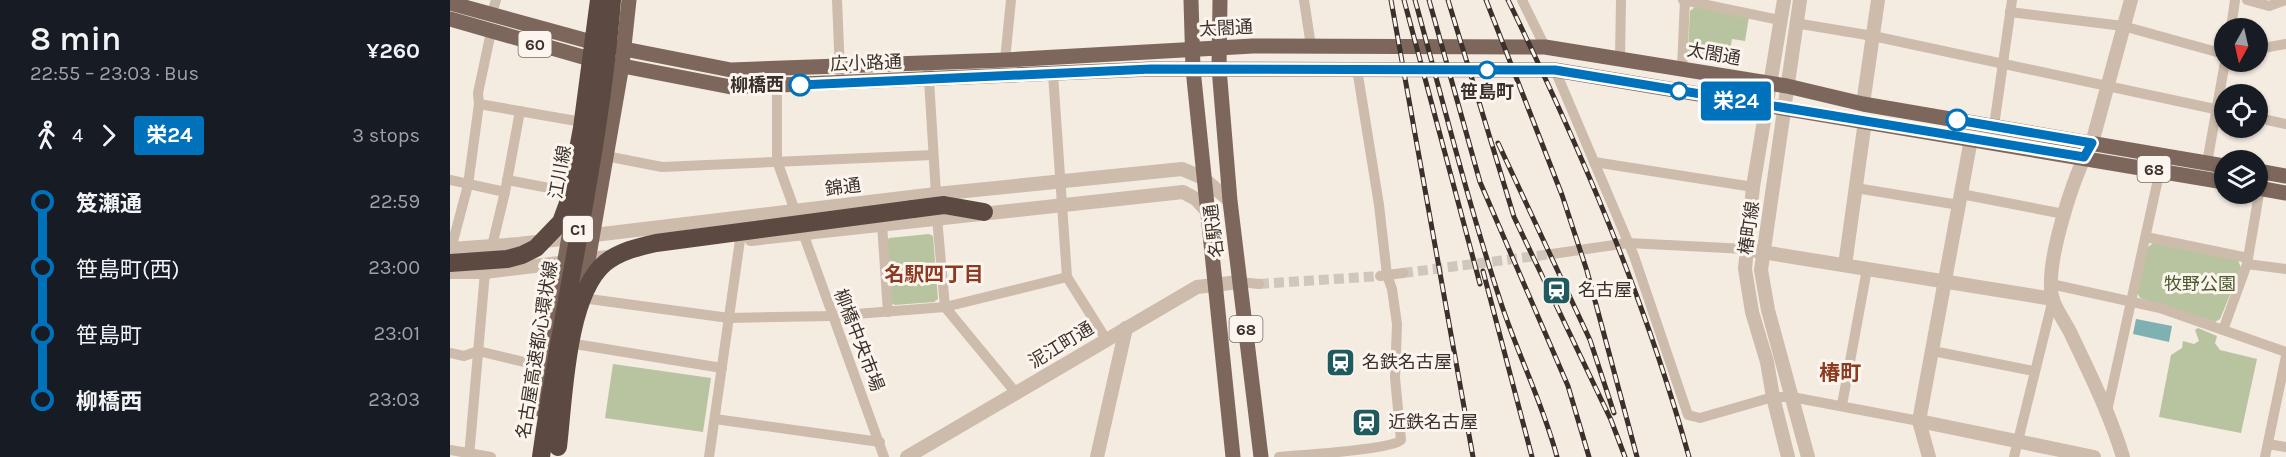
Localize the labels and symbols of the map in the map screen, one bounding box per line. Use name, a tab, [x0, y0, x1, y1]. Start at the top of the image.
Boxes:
street label: 太閤通	[1198, 16, 1254, 40]
north arrow	[2214, 18, 2268, 72]
road number: 60	[518, 31, 551, 57]
street label: 太閤通	[1686, 38, 1742, 70]
street label: 広小路通	[830, 51, 902, 75]
marker: 笹島町	[1478, 61, 1496, 79]
place label: 柳橋西	[730, 74, 784, 96]
marker: 柳橋西	[789, 74, 811, 96]
place label: 笹島町	[1460, 81, 1514, 103]
unlabelled marker	[1670, 82, 1688, 100]
line badge: 栄24	[1702, 82, 1770, 120]
unlabelled marker	[1946, 109, 1968, 131]
street label: 江川線	[544, 144, 576, 200]
road number: 68	[2138, 156, 2170, 182]
street label: 錦通	[824, 174, 862, 200]
street label: 椿町線	[1734, 200, 1764, 256]
street label: 名駅通	[1200, 203, 1228, 259]
road number: C1	[563, 216, 593, 242]
street label: 名古屋高速都心環状線	[512, 259, 562, 441]
district label: 名駅四丁目	[884, 263, 984, 286]
park label: 牧野公園	[2164, 273, 2236, 295]
station icon: 名古屋	[1541, 274, 1573, 306]
place label: 名古屋	[1578, 279, 1632, 301]
street label: 柳橋中央市場	[829, 286, 889, 394]
road number: 68	[1230, 316, 1262, 342]
street label: 泥江町通	[1024, 317, 1098, 373]
station icon: 名鉄名古屋	[1325, 346, 1357, 378]
place label: 名鉄名古屋	[1362, 351, 1452, 373]
district label: 椿町	[1819, 361, 1861, 385]
station icon: 近鉄名古屋	[1351, 406, 1383, 438]
place label: 近鉄名古屋	[1388, 411, 1478, 433]

